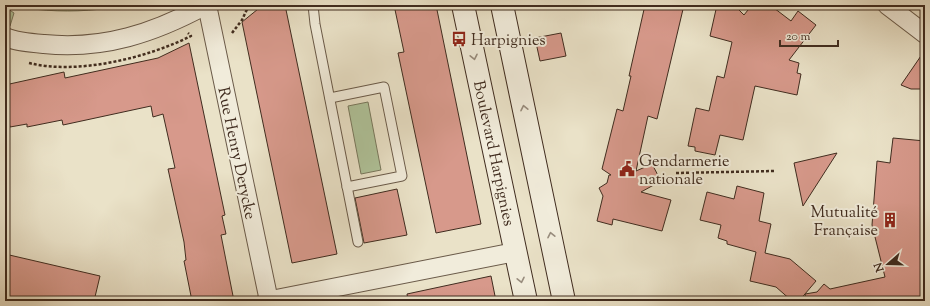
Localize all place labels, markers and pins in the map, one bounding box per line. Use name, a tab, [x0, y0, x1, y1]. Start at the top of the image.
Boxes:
bus stop icon: Harpignies	[450, 30, 468, 48]
place label: Harpignies	[471, 30, 546, 53]
place label: Gendarmerie nationale	[639, 151, 729, 192]
public building icon: Gendarmerie nationale	[618, 160, 636, 178]
place label: Mutualité Française	[810, 202, 878, 243]
building icon: Mutualité Française	[881, 211, 899, 229]

